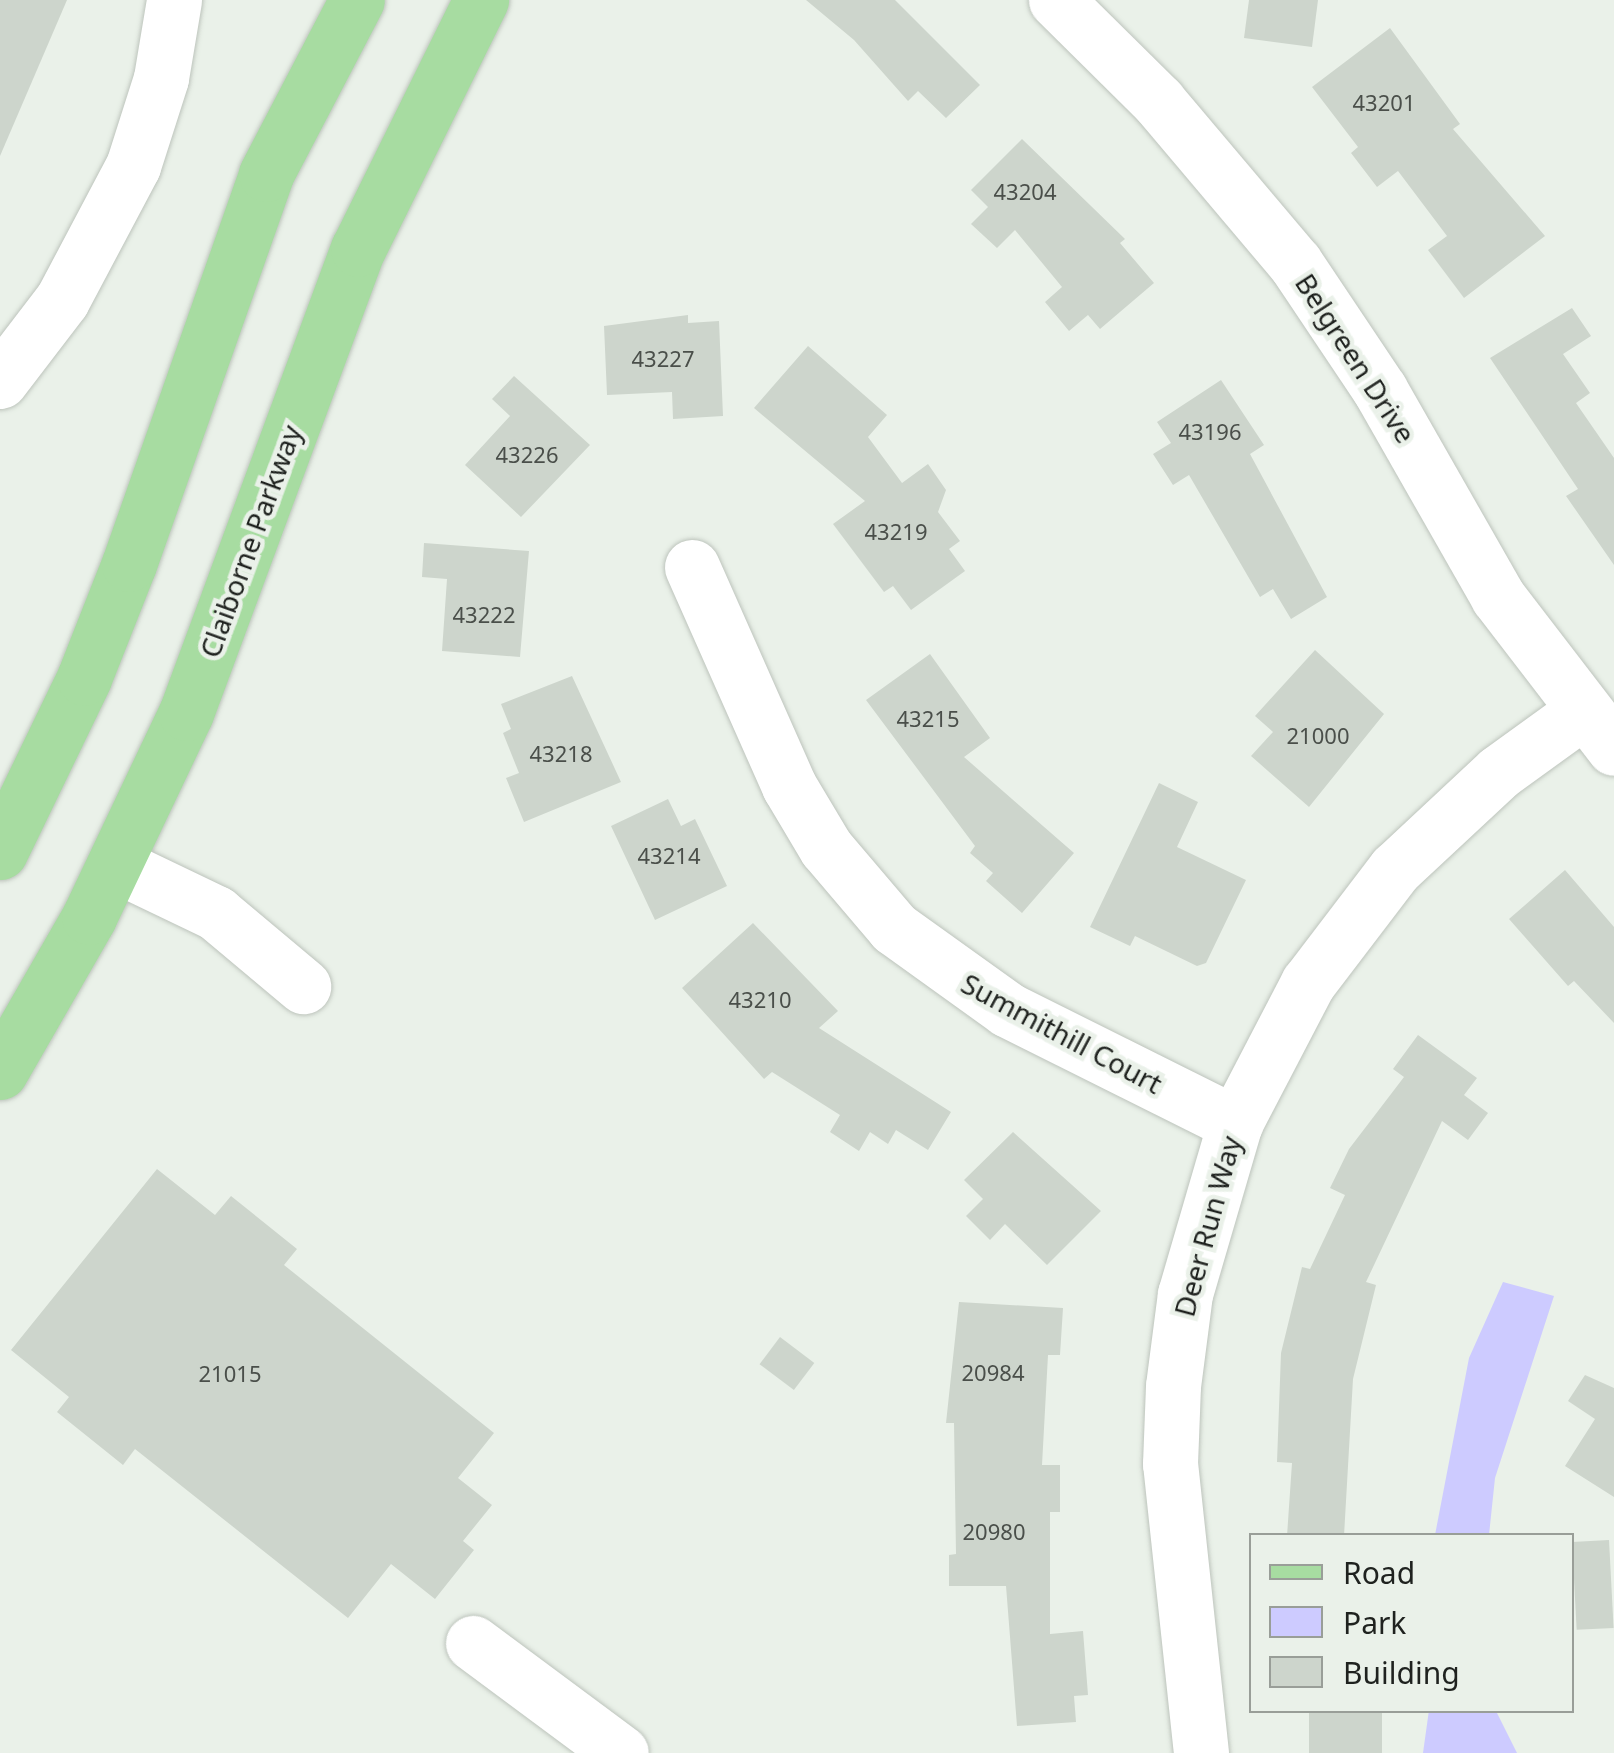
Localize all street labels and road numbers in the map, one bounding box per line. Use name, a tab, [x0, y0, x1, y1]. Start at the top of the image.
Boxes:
street label: Belgreen Drive	[1289, 267, 1423, 449]
street label: Claiborne Parkway	[192, 420, 308, 662]
street label: Summithill Court	[956, 966, 1168, 1100]
street label: Deer Run Way	[1167, 1132, 1247, 1320]

